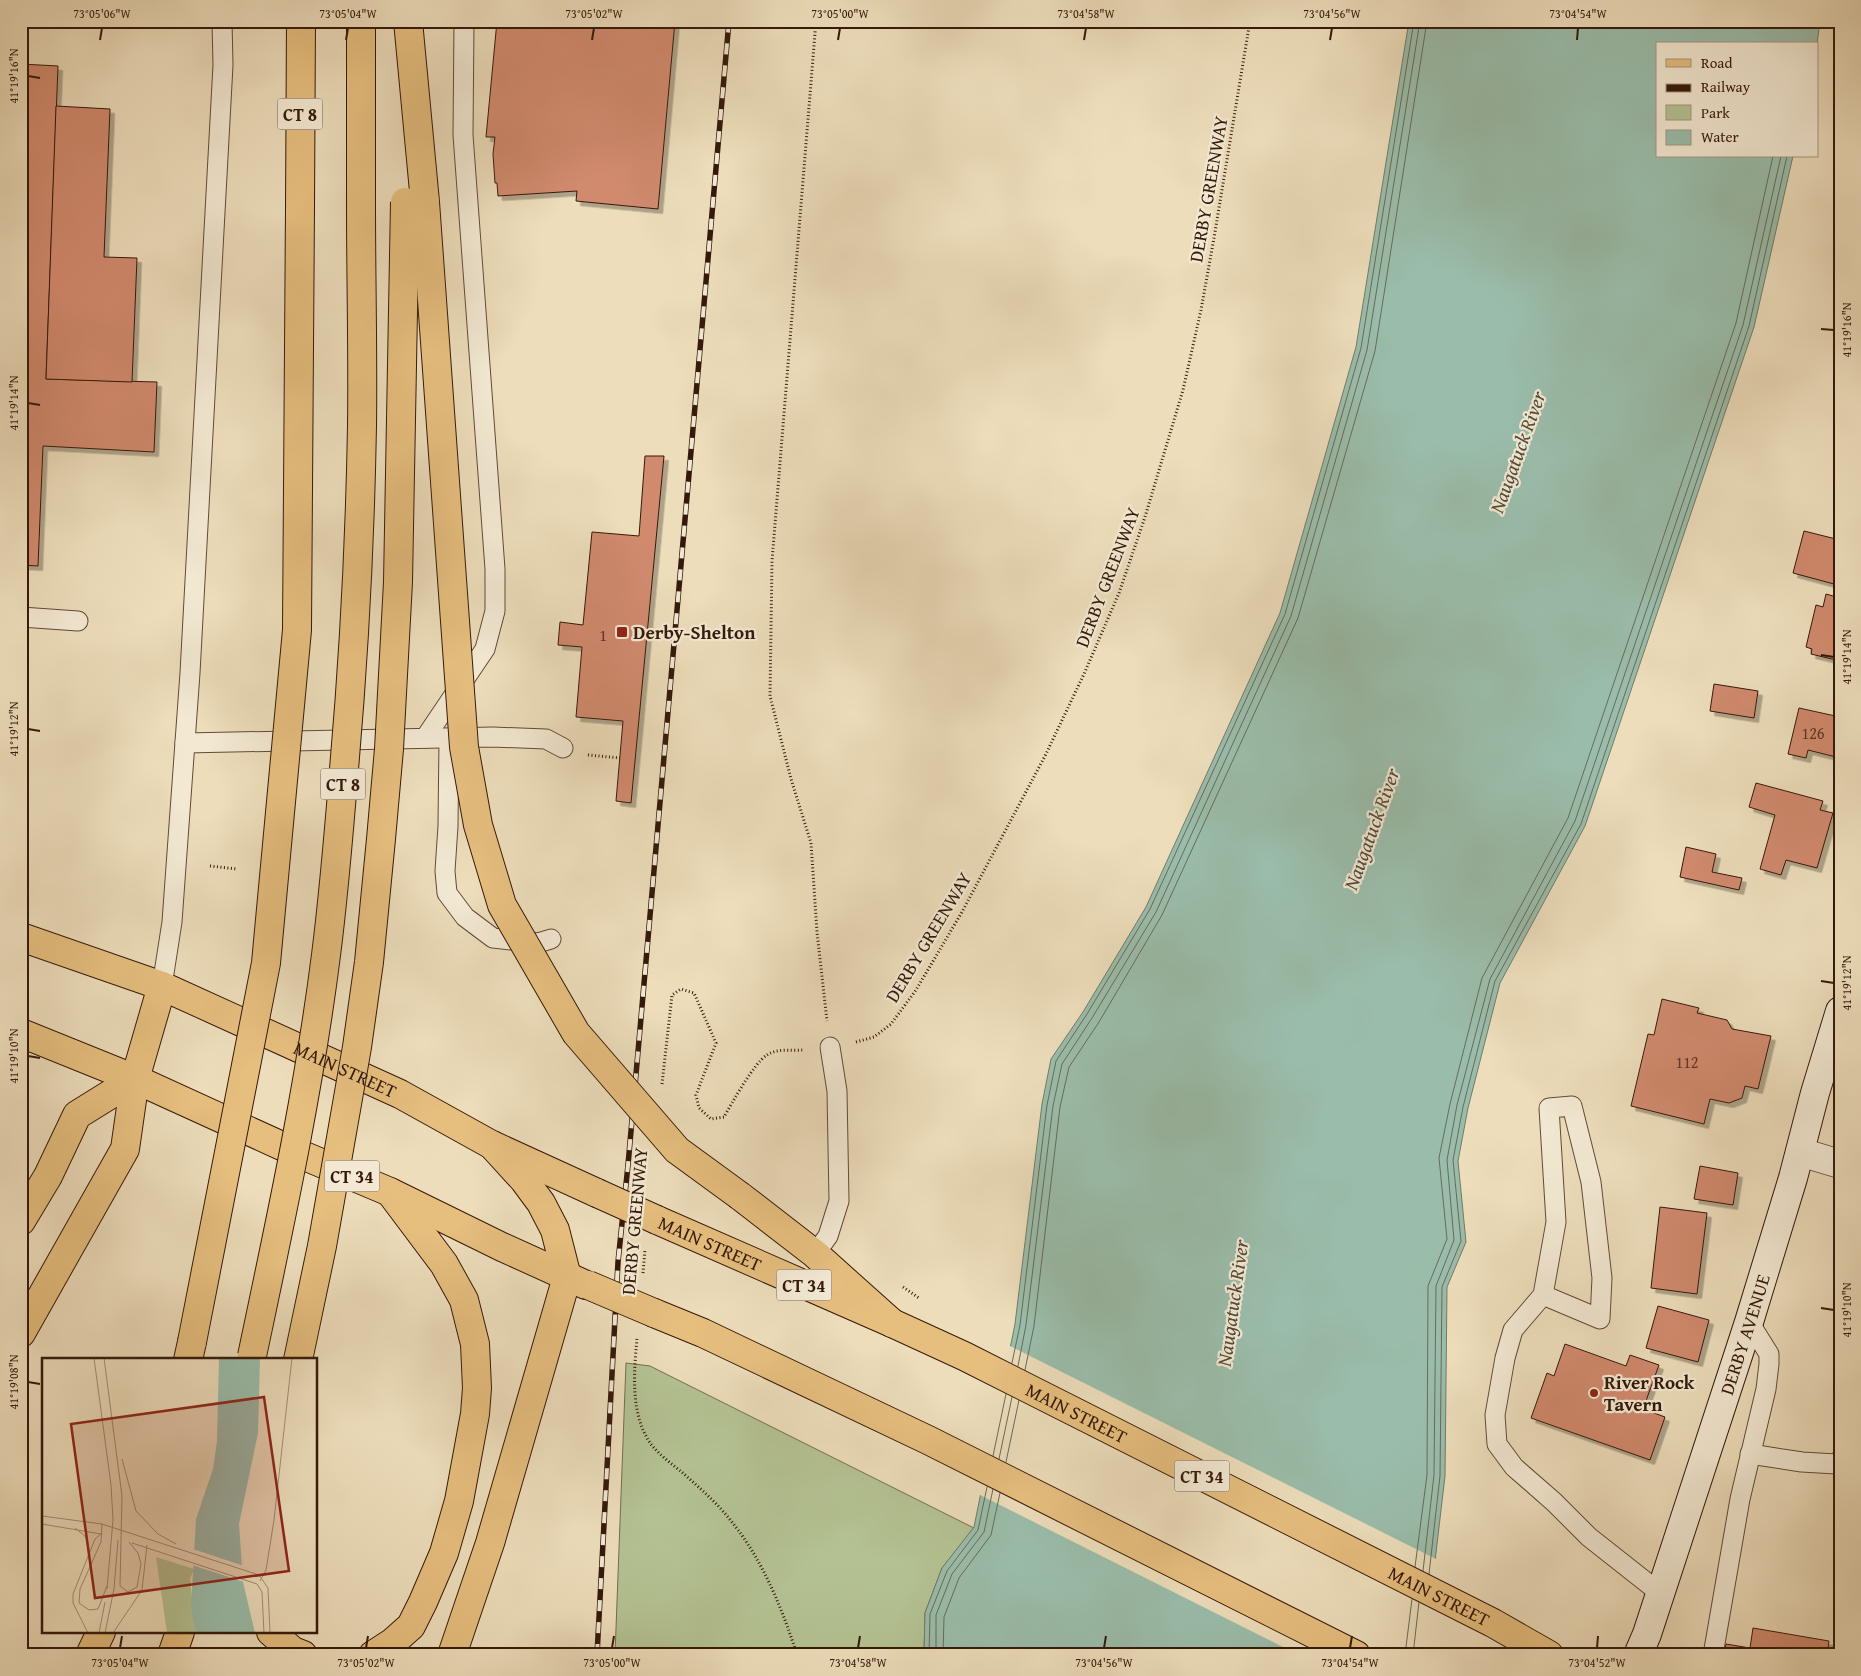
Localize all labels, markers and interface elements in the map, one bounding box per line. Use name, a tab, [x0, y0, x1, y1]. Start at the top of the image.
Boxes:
text: 73°05'06"W	[73, 5, 132, 22]
text: 73°05'04"W	[319, 5, 378, 22]
text: 73°05'02"W	[565, 5, 624, 22]
text: 73°05'00"W	[811, 5, 870, 22]
text: 73°04'58"W	[1057, 5, 1116, 22]
text: 73°04'56"W	[1303, 5, 1362, 22]
text: 73°04'54"W	[1549, 5, 1608, 22]
legend	[1656, 42, 1818, 158]
text: 41°19'16"N	[5, 48, 22, 104]
text: Road	[1701, 52, 1732, 73]
text: Railway	[1701, 76, 1751, 97]
road number: CT 8	[278, 98, 322, 130]
text: Park	[1701, 102, 1730, 123]
street label: DERBY GREENWAY	[1181, 113, 1235, 264]
text: Water	[1701, 126, 1739, 147]
text: 41°19'16"N	[1838, 302, 1855, 358]
text: 41°19'14"N	[5, 375, 22, 431]
water label: Naugatuck River	[1481, 387, 1553, 518]
street label: DERBY GREENWAY	[1067, 502, 1147, 651]
place label: Derby-Shelton	[633, 618, 756, 646]
house number: 1	[599, 623, 607, 647]
marker: Derby-Shelton	[615, 625, 629, 639]
text: 41°19'14"N	[1838, 629, 1855, 685]
text: 41°19'12"N	[5, 701, 22, 757]
house number: 126	[1801, 721, 1825, 745]
water label: Naugatuck River	[1335, 764, 1407, 895]
road number: CT 8	[320, 769, 366, 800]
street label: DERBY GREENWAY	[878, 866, 978, 1008]
text: 41°19'12"N	[1838, 955, 1855, 1011]
text: 41°19'10"N	[5, 1028, 22, 1084]
street label: MAIN STREET	[289, 1034, 402, 1105]
house number: 112	[1675, 1050, 1699, 1074]
street label: DERBY GREENWAY	[614, 1145, 654, 1296]
road number: CT 34	[324, 1160, 380, 1192]
street label: MAIN STREET	[654, 1208, 767, 1278]
water label: Naugatuck River	[1209, 1237, 1255, 1369]
road number: CT 34	[776, 1270, 832, 1300]
street label: DERBY AVENUE	[1712, 1270, 1777, 1398]
text: 41°19'10"N	[1838, 1282, 1855, 1338]
text: 41°19'08"N	[5, 1354, 22, 1410]
inset map	[42, 1358, 318, 1634]
place label: River Rock Tavern	[1604, 1368, 1695, 1418]
street label: MAIN STREET	[1021, 1376, 1133, 1450]
marker: River Rock Tavern	[1588, 1387, 1600, 1399]
road number: CT 34	[1174, 1460, 1230, 1492]
street label: MAIN STREET	[1384, 1558, 1495, 1633]
text: 73°05'04"W	[91, 1654, 150, 1671]
text: 73°05'02"W	[337, 1654, 396, 1671]
text: 73°05'00"W	[583, 1654, 642, 1671]
text: 73°04'58"W	[829, 1654, 888, 1671]
text: 73°04'56"W	[1075, 1654, 1134, 1671]
text: 73°04'54"W	[1321, 1654, 1380, 1671]
text: 73°04'52"W	[1568, 1654, 1627, 1671]

